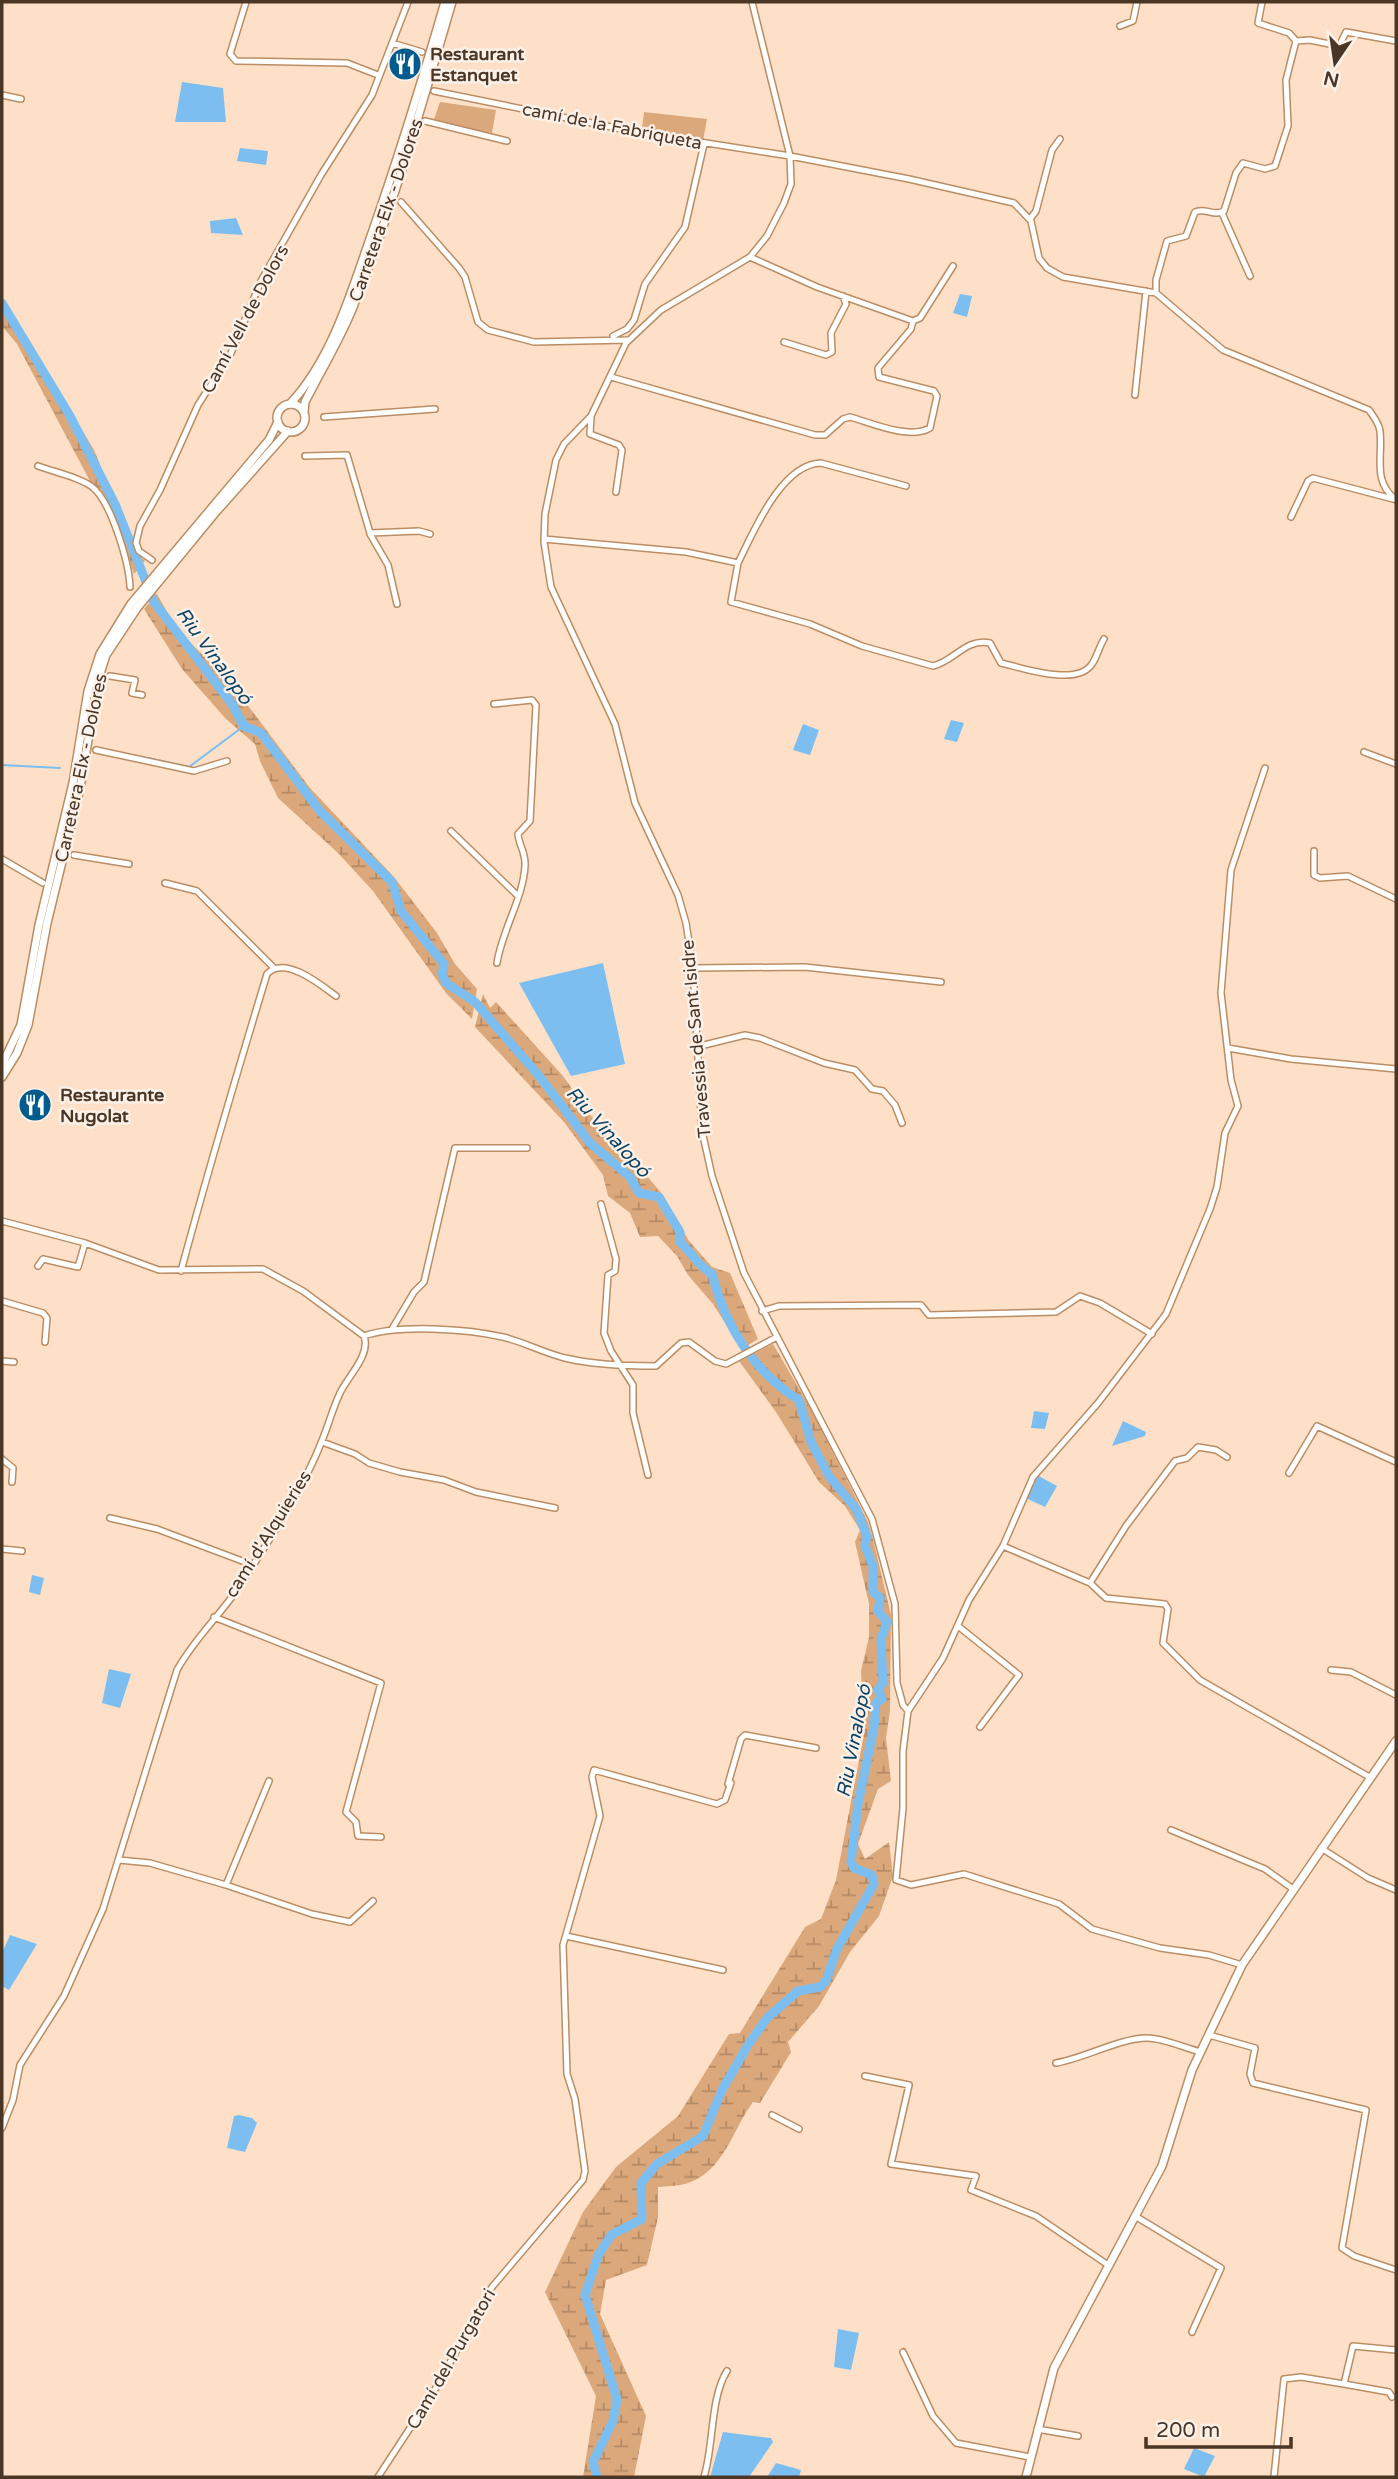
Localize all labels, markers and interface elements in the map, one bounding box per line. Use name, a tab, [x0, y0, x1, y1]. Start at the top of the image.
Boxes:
north arrow	[1300, 28, 1370, 98]
place label: Restaurant Estanquet	[430, 43, 524, 86]
restaurant icon: Restaurant Estanquet	[386, 45, 424, 83]
text: N	[1321, 66, 1341, 91]
street label: camí de la Fabriqueta	[520, 98, 704, 154]
street label: Carretera Elx - Dolores	[344, 115, 428, 305]
street label: Camí Vell de Dolors	[197, 241, 293, 397]
water label: Riu Vinalopó	[171, 603, 257, 710]
street label: Carretera Elx - Dolores	[50, 672, 112, 864]
street label: Travessia de Sant Isidre	[676, 939, 716, 1139]
water label: Riu Vinalopó	[561, 1082, 655, 1183]
place label: Restaurante Nugolat	[60, 1084, 164, 1127]
restaurant icon: Restaurante Nugolat	[16, 1086, 54, 1124]
street label: camí d'Alquieries	[220, 1466, 316, 1602]
water label: Riu Vinalopó	[832, 1681, 876, 1799]
street label: Camí del Purgatori	[402, 2285, 500, 2433]
scale bar	[1146, 2406, 1291, 2450]
text: 200 m	[1156, 2418, 1220, 2443]

